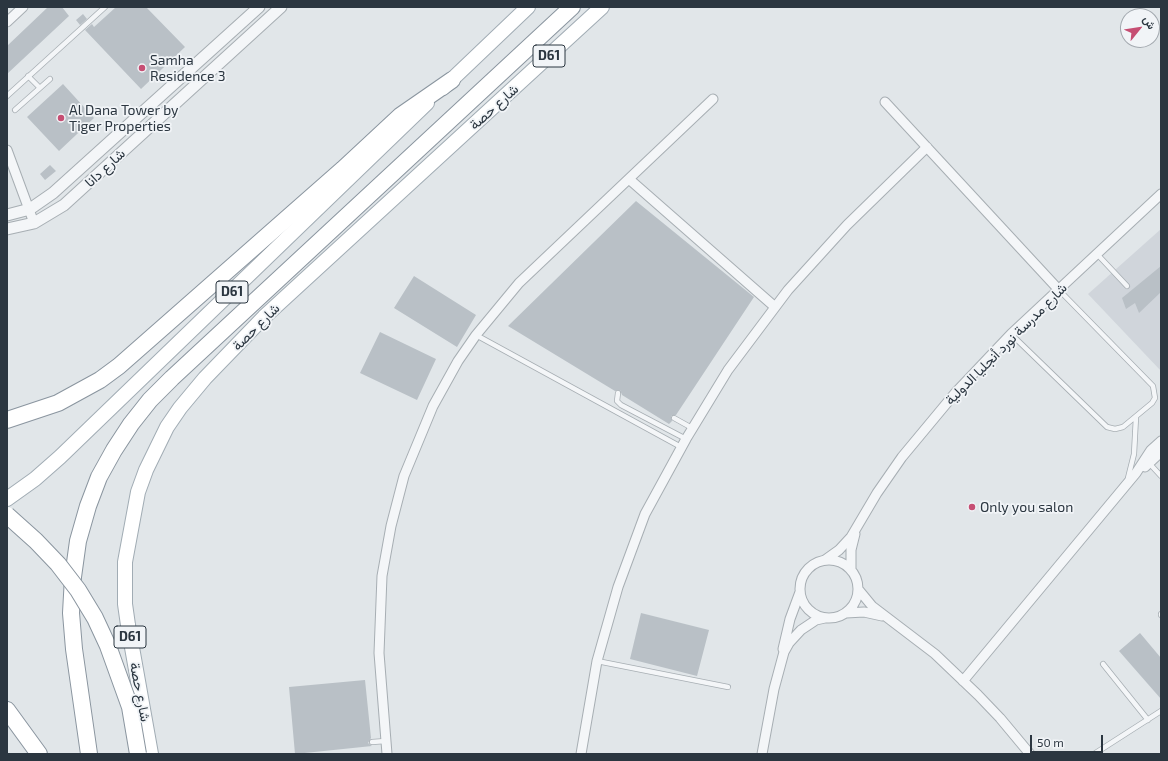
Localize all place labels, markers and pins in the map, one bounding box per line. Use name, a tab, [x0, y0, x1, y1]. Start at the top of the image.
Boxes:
place label: Samha Residence 3	[150, 52, 226, 84]
marker: Samha Residence 3	[137, 63, 147, 73]
place label: Al Dana Tower by Tiger Properties	[69, 102, 178, 134]
marker: Al Dana Tower by Tiger Properties	[56, 113, 66, 123]
place label: Only you salon	[980, 499, 1073, 515]
marker: Only you salon	[967, 502, 977, 512]

